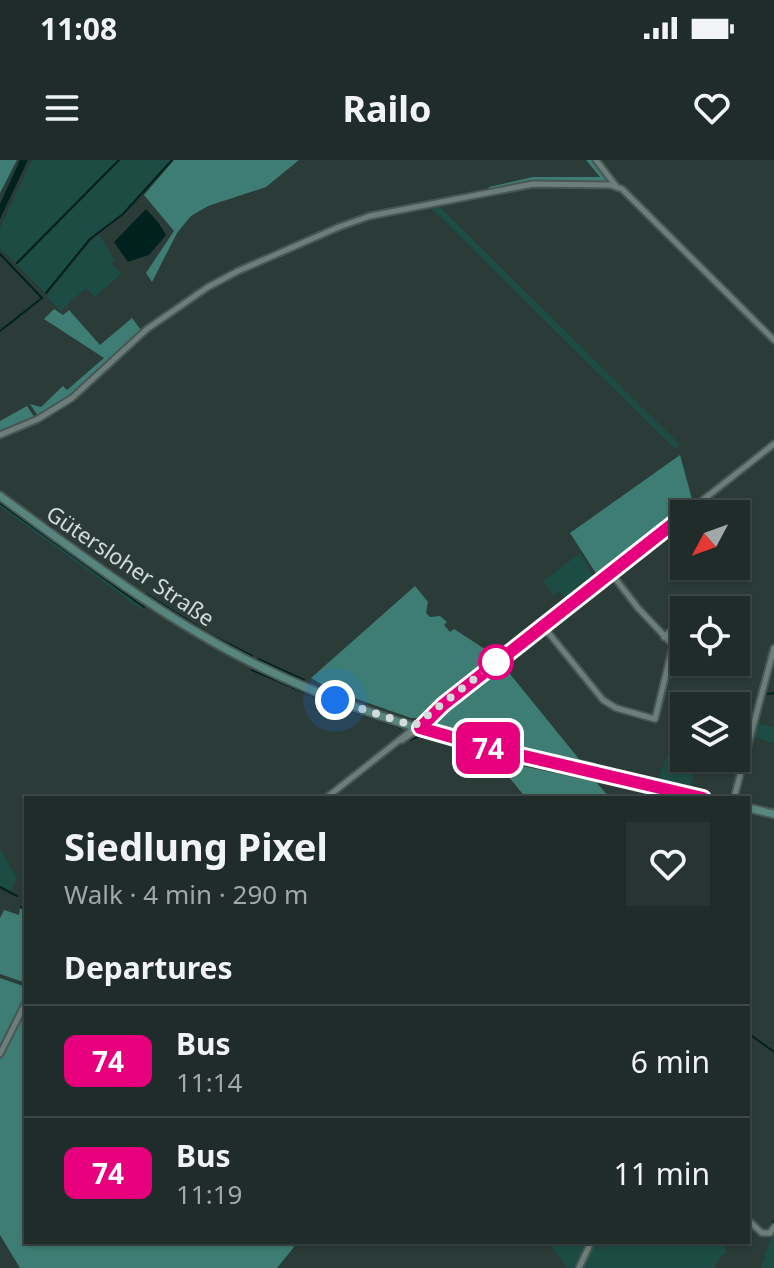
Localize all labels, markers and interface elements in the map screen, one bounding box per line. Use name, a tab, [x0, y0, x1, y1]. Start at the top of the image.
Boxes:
text: 11:08	[40, 8, 117, 49]
text: Railo	[342, 84, 432, 133]
icon: menu	[40, 86, 84, 130]
icon: heart	[690, 86, 734, 130]
street label: Gütersloher Straße	[41, 498, 221, 632]
north arrow	[670, 500, 750, 580]
map controls	[670, 500, 750, 772]
button: locate	[670, 596, 750, 676]
unlabelled marker	[479, 645, 513, 679]
your location	[315, 680, 355, 720]
button: layers	[670, 692, 750, 772]
line badge: 74	[452, 722, 524, 774]
text: 74	[472, 729, 504, 767]
text: Siedlung Pixel	[64, 820, 328, 872]
button: heart	[626, 822, 710, 906]
text: Walk · 4 min · 290 m	[64, 876, 308, 912]
text: Departures	[64, 947, 233, 988]
text: Bus	[176, 1023, 231, 1064]
text: 6 min	[631, 1041, 710, 1082]
text: 74	[92, 1042, 124, 1080]
text: 11:14	[176, 1064, 242, 1100]
text: Bus	[176, 1135, 231, 1176]
text: 11 min	[614, 1153, 710, 1194]
text: 74	[92, 1154, 124, 1192]
text: 11:19	[176, 1176, 242, 1212]

